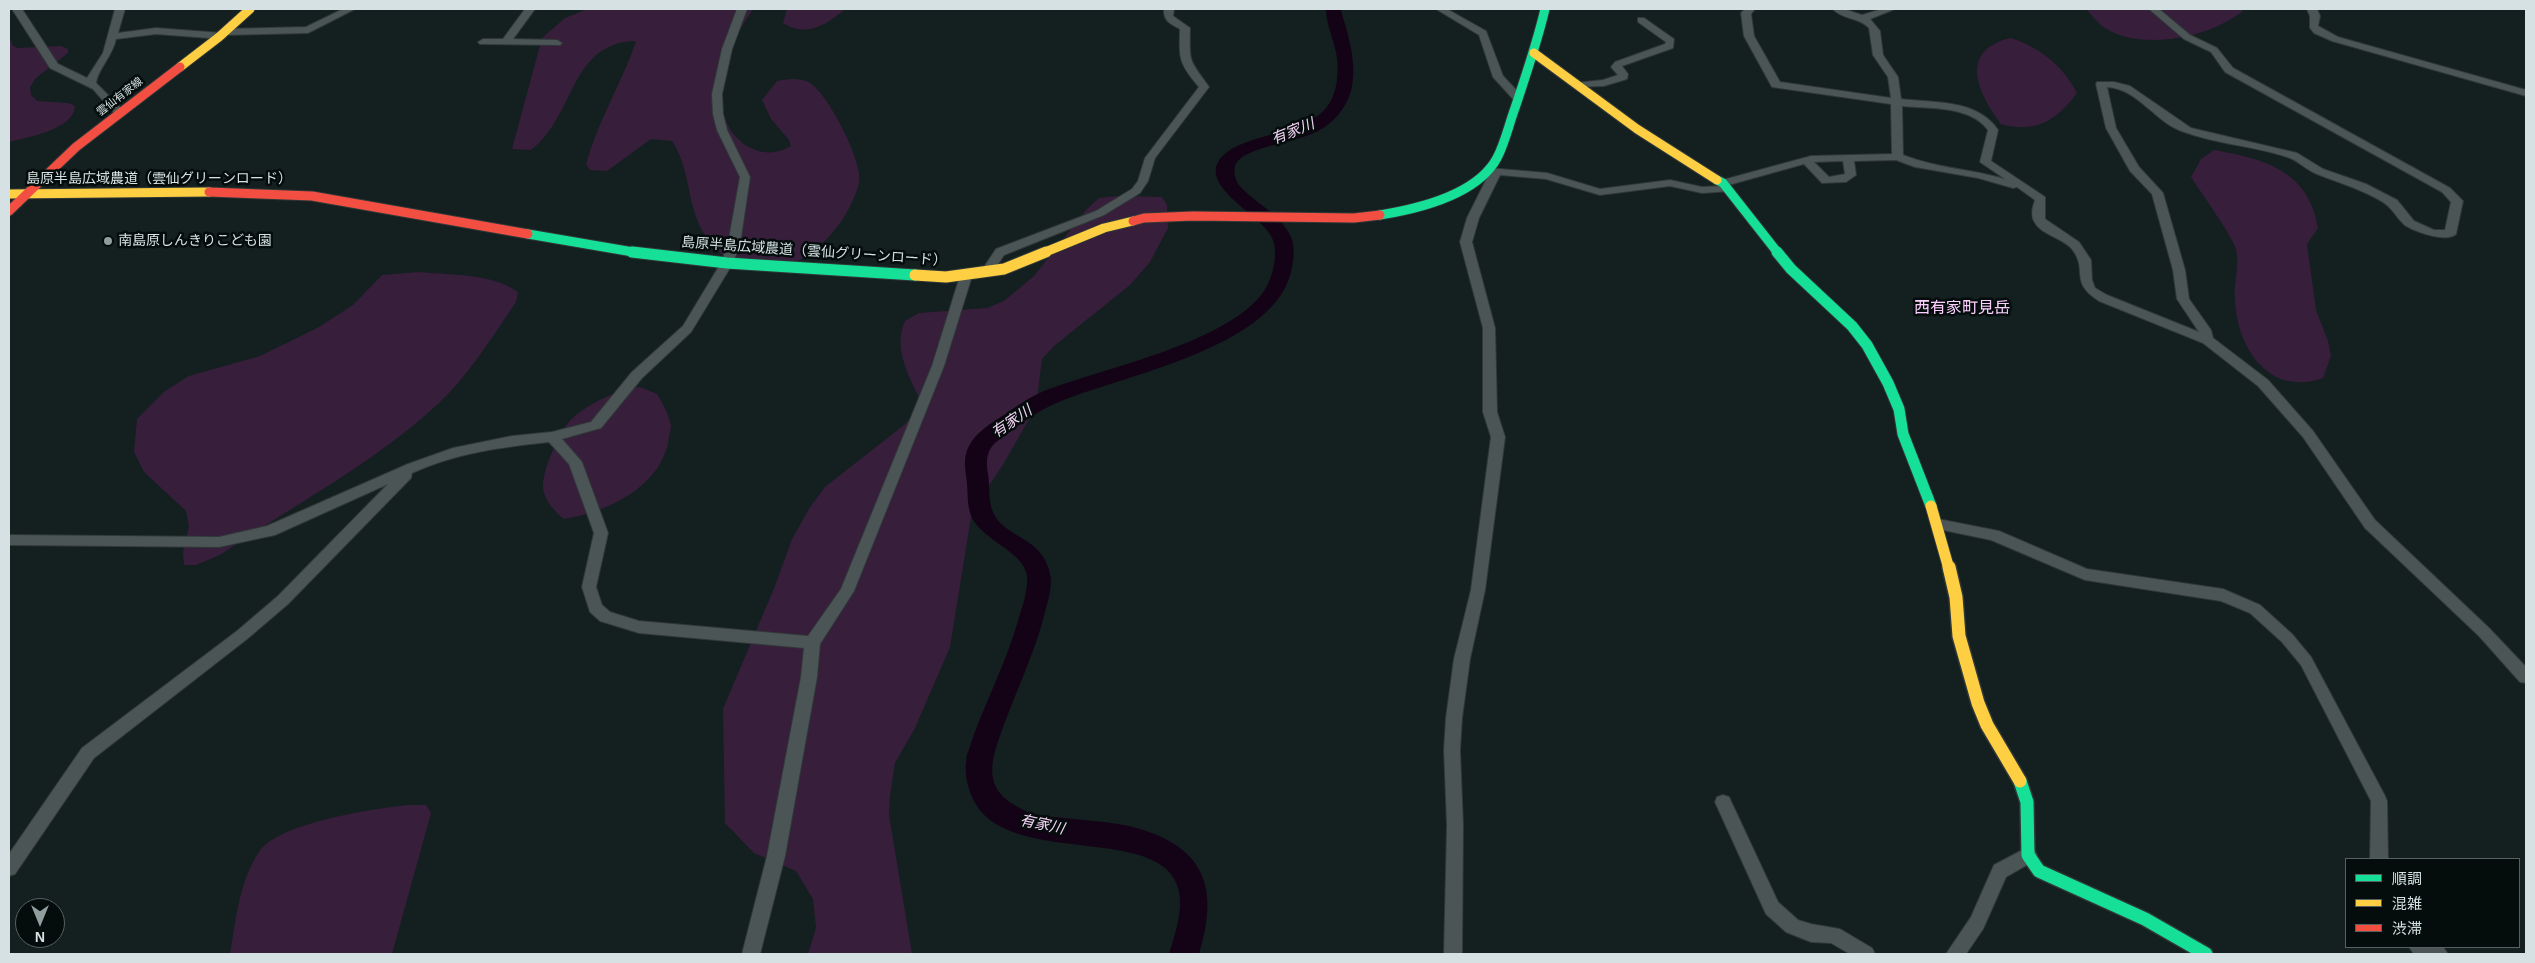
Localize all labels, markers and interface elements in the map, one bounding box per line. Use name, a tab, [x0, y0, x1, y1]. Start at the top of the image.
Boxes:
street label: 雲仙有家線	[94, 75, 146, 119]
water label: 有家川	[1269, 115, 1317, 149]
street label: 島原半島広域農道（雲仙グリーンロード）	[26, 171, 292, 187]
place label: 南島原しんきりこども園	[118, 233, 272, 249]
street label: 島原半島広域農道（雲仙グリーンロード）	[681, 234, 947, 270]
marker: 南島原しんきりこども園	[102, 235, 114, 247]
district label: 西有家町見岳	[1914, 299, 2010, 319]
water label: 有家川	[988, 402, 1036, 442]
water label: 有家川	[1018, 812, 1066, 838]
legend	[2345, 858, 2520, 948]
text: 順調	[2392, 870, 2422, 887]
text: 混雑	[2392, 895, 2422, 912]
north arrow	[15, 898, 65, 948]
text: 渋滞	[2392, 920, 2422, 937]
text: N	[35, 929, 45, 945]

